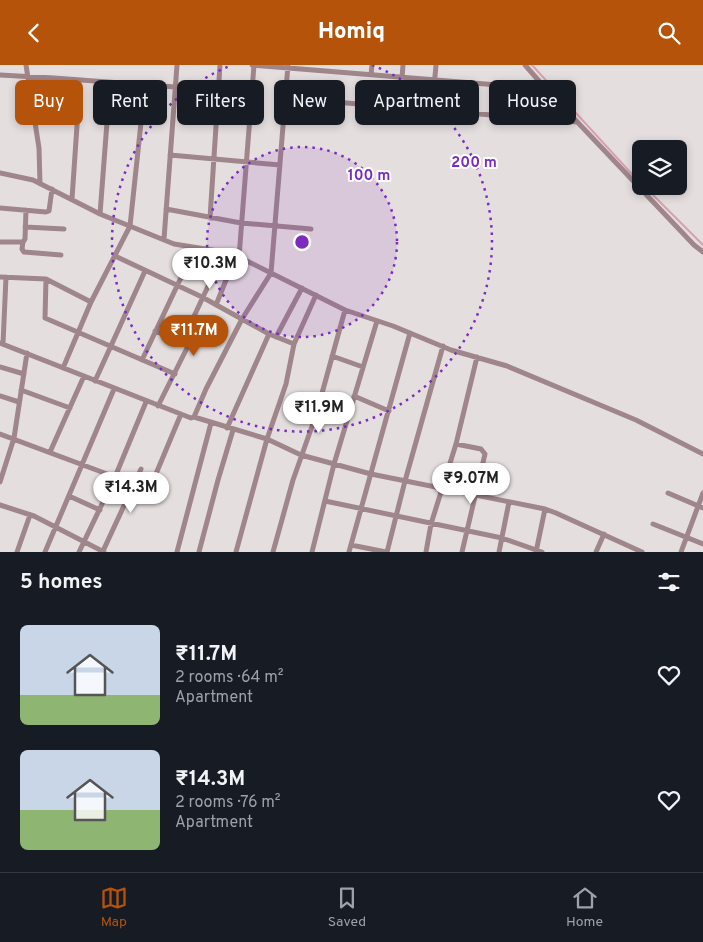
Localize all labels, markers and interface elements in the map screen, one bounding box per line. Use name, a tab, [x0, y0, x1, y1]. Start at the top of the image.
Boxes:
icon: back	[20, 19, 48, 47]
text: Homiq	[318, 19, 385, 46]
icon: search	[655, 19, 683, 47]
chip: Buy	[15, 80, 83, 125]
chip: Rent	[93, 80, 167, 125]
chip: Filters	[177, 80, 264, 125]
chip: New	[274, 80, 345, 125]
chip: Apartment	[355, 80, 479, 125]
chip: House	[489, 80, 576, 125]
map controls	[632, 140, 687, 195]
button: layers	[632, 140, 687, 195]
text: 200 m	[451, 154, 497, 173]
text: 100 m	[348, 167, 390, 186]
centre of rings	[293, 233, 311, 251]
pin: ₹10.3M	[169, 247, 251, 290]
text: ₹10.3M	[183, 254, 237, 274]
pin: ₹11.7M	[153, 315, 235, 357]
text: ₹11.7M	[170, 321, 218, 341]
pin: ₹11.9M	[278, 391, 360, 434]
text: ₹11.9M	[294, 398, 344, 418]
pin: ₹9.07M	[430, 463, 512, 505]
text: ₹9.07M	[443, 469, 499, 489]
pin: ₹14.3M	[90, 471, 172, 514]
text: ₹14.3M	[104, 478, 158, 498]
icon: filters	[655, 568, 683, 596]
text: 5 homes	[20, 569, 103, 596]
text: ₹11.7M	[175, 641, 237, 668]
icon: home	[60, 645, 120, 705]
icon: heart	[655, 661, 683, 689]
text: 2 rooms · 64 m²	[175, 668, 284, 688]
text: Apartment	[175, 688, 253, 708]
text: ₹14.3M	[175, 766, 245, 793]
icon: home	[60, 770, 120, 830]
icon: heart	[655, 786, 683, 814]
text: 2 rooms · 76 m²	[175, 793, 281, 813]
text: Apartment	[175, 813, 253, 833]
tab: Map	[100, 884, 128, 931]
tab: Saved	[328, 884, 366, 931]
tab: Home	[566, 884, 603, 931]

